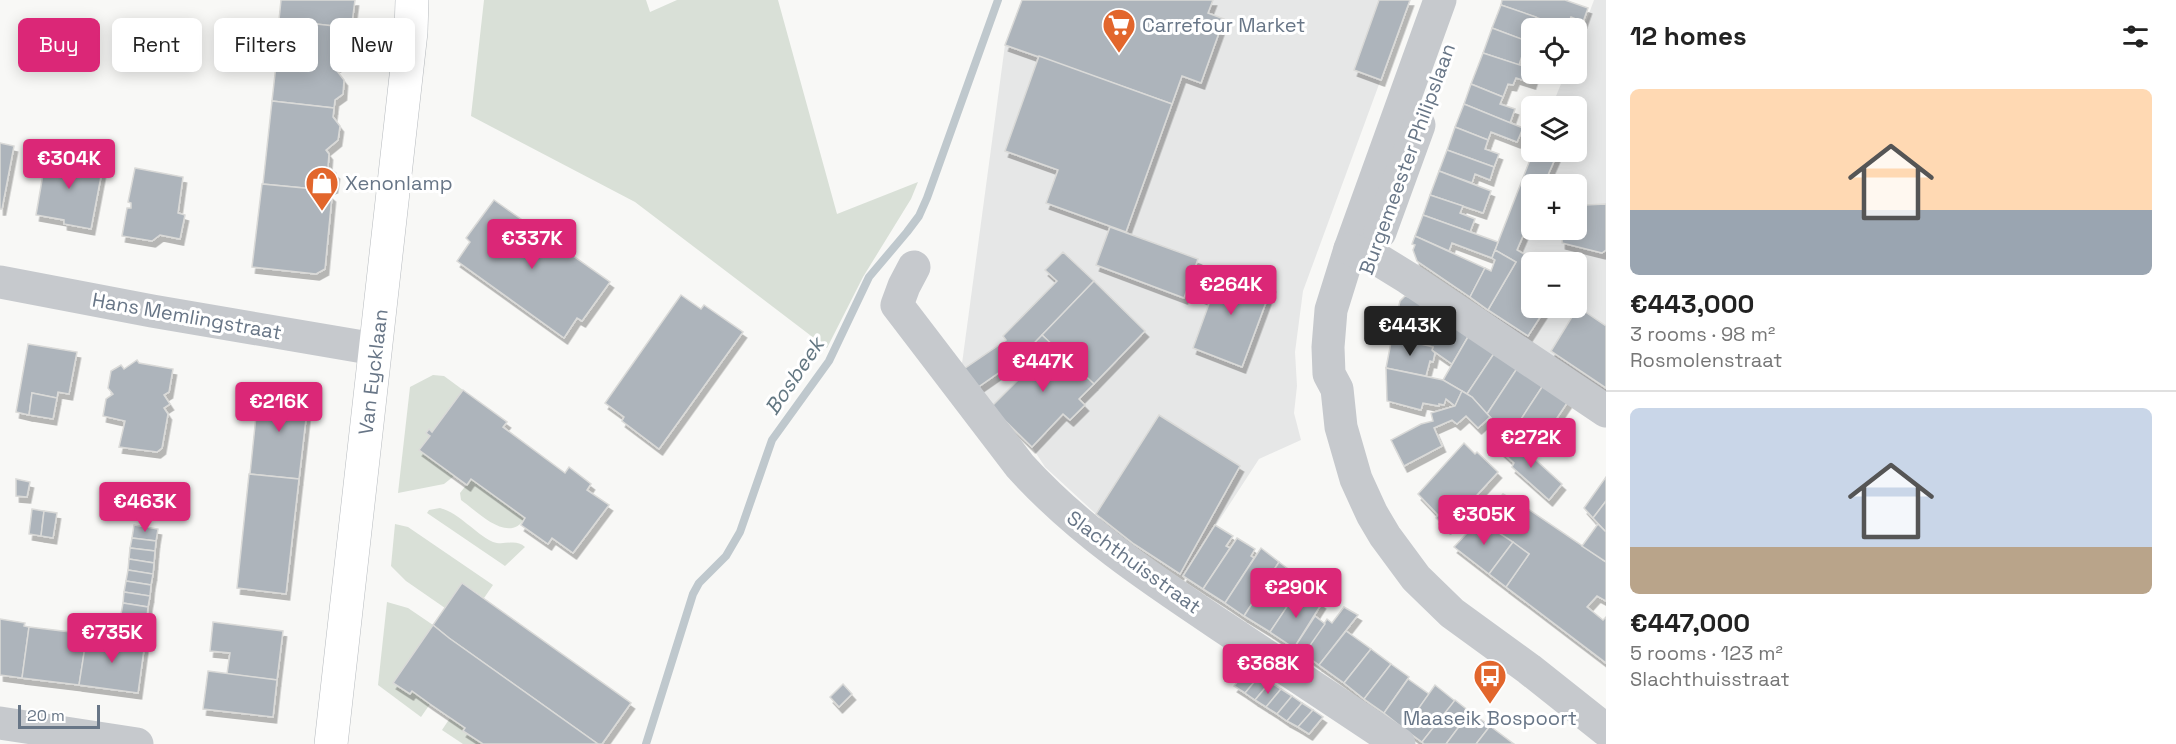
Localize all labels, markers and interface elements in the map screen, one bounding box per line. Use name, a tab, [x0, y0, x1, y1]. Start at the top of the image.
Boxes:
supermarket icon: Carrefour Market	[1101, 7, 1137, 54]
place label: Carrefour Market	[1142, 12, 1305, 38]
chip: Buy	[18, 18, 100, 72]
chip: Rent	[112, 18, 202, 72]
chip: Filters	[214, 18, 318, 72]
chip: New	[330, 18, 415, 72]
map controls	[1521, 18, 1587, 318]
button: locate	[1521, 18, 1587, 84]
text: 12 homes	[1630, 19, 1747, 53]
icon: filters	[2119, 20, 2152, 53]
street label: Burgemeester Philipslaan	[1353, 40, 1461, 278]
button: layers	[1521, 96, 1587, 162]
icon: home	[1837, 128, 1945, 236]
pin: €304K	[27, 139, 111, 190]
text: €304K	[37, 145, 101, 171]
shop icon: Xenonlamp	[304, 165, 340, 212]
place label: Xenonlamp	[345, 170, 453, 196]
button: +	[1521, 174, 1587, 240]
pin: €337K	[490, 219, 574, 270]
text: €337K	[501, 225, 563, 251]
button: −	[1521, 252, 1587, 318]
pin: €264K	[1189, 265, 1273, 316]
text: €264K	[1199, 271, 1263, 297]
street label: Hans Memlingstraat	[90, 287, 284, 345]
text: €443,000	[1630, 287, 1754, 321]
pin: €443K	[1368, 306, 1452, 357]
street label: Van Eycklaan	[352, 307, 394, 437]
text: €443K	[1378, 312, 1442, 338]
text: 3 rooms · 98 m²	[1630, 321, 1775, 347]
water label: Bosbeek	[758, 330, 831, 420]
pin: €447K	[1001, 342, 1085, 393]
text: Rosmolenstraat	[1630, 347, 1782, 373]
text: €447K	[1012, 348, 1074, 374]
pin: €216K	[237, 382, 321, 433]
text: €216K	[249, 388, 309, 414]
pin: €272K	[1489, 418, 1573, 469]
text: €272K	[1501, 424, 1561, 450]
icon: home	[1837, 447, 1945, 555]
pin: €463K	[103, 482, 187, 533]
text: €463K	[113, 488, 177, 514]
pin: €305K	[1442, 495, 1526, 546]
text: €305K	[1452, 501, 1516, 527]
street label: Slachthuisstraat	[1062, 505, 1206, 619]
pin: €290K	[1254, 568, 1338, 619]
text: €290K	[1264, 574, 1328, 600]
text: €447,000	[1630, 606, 1750, 640]
pin: €735K	[70, 613, 154, 664]
text: €735K	[81, 619, 143, 645]
text: 5 rooms · 123 m²	[1630, 640, 1783, 666]
pin: €368K	[1226, 644, 1310, 695]
text: €368K	[1237, 650, 1299, 676]
bus stop icon: Maaseik Bospoort	[1472, 658, 1508, 705]
text: Slachthuisstraat	[1630, 666, 1790, 692]
scale bar	[18, 702, 100, 730]
text: 20 m	[27, 705, 65, 726]
place label: Maaseik Bospoort	[1403, 705, 1577, 731]

